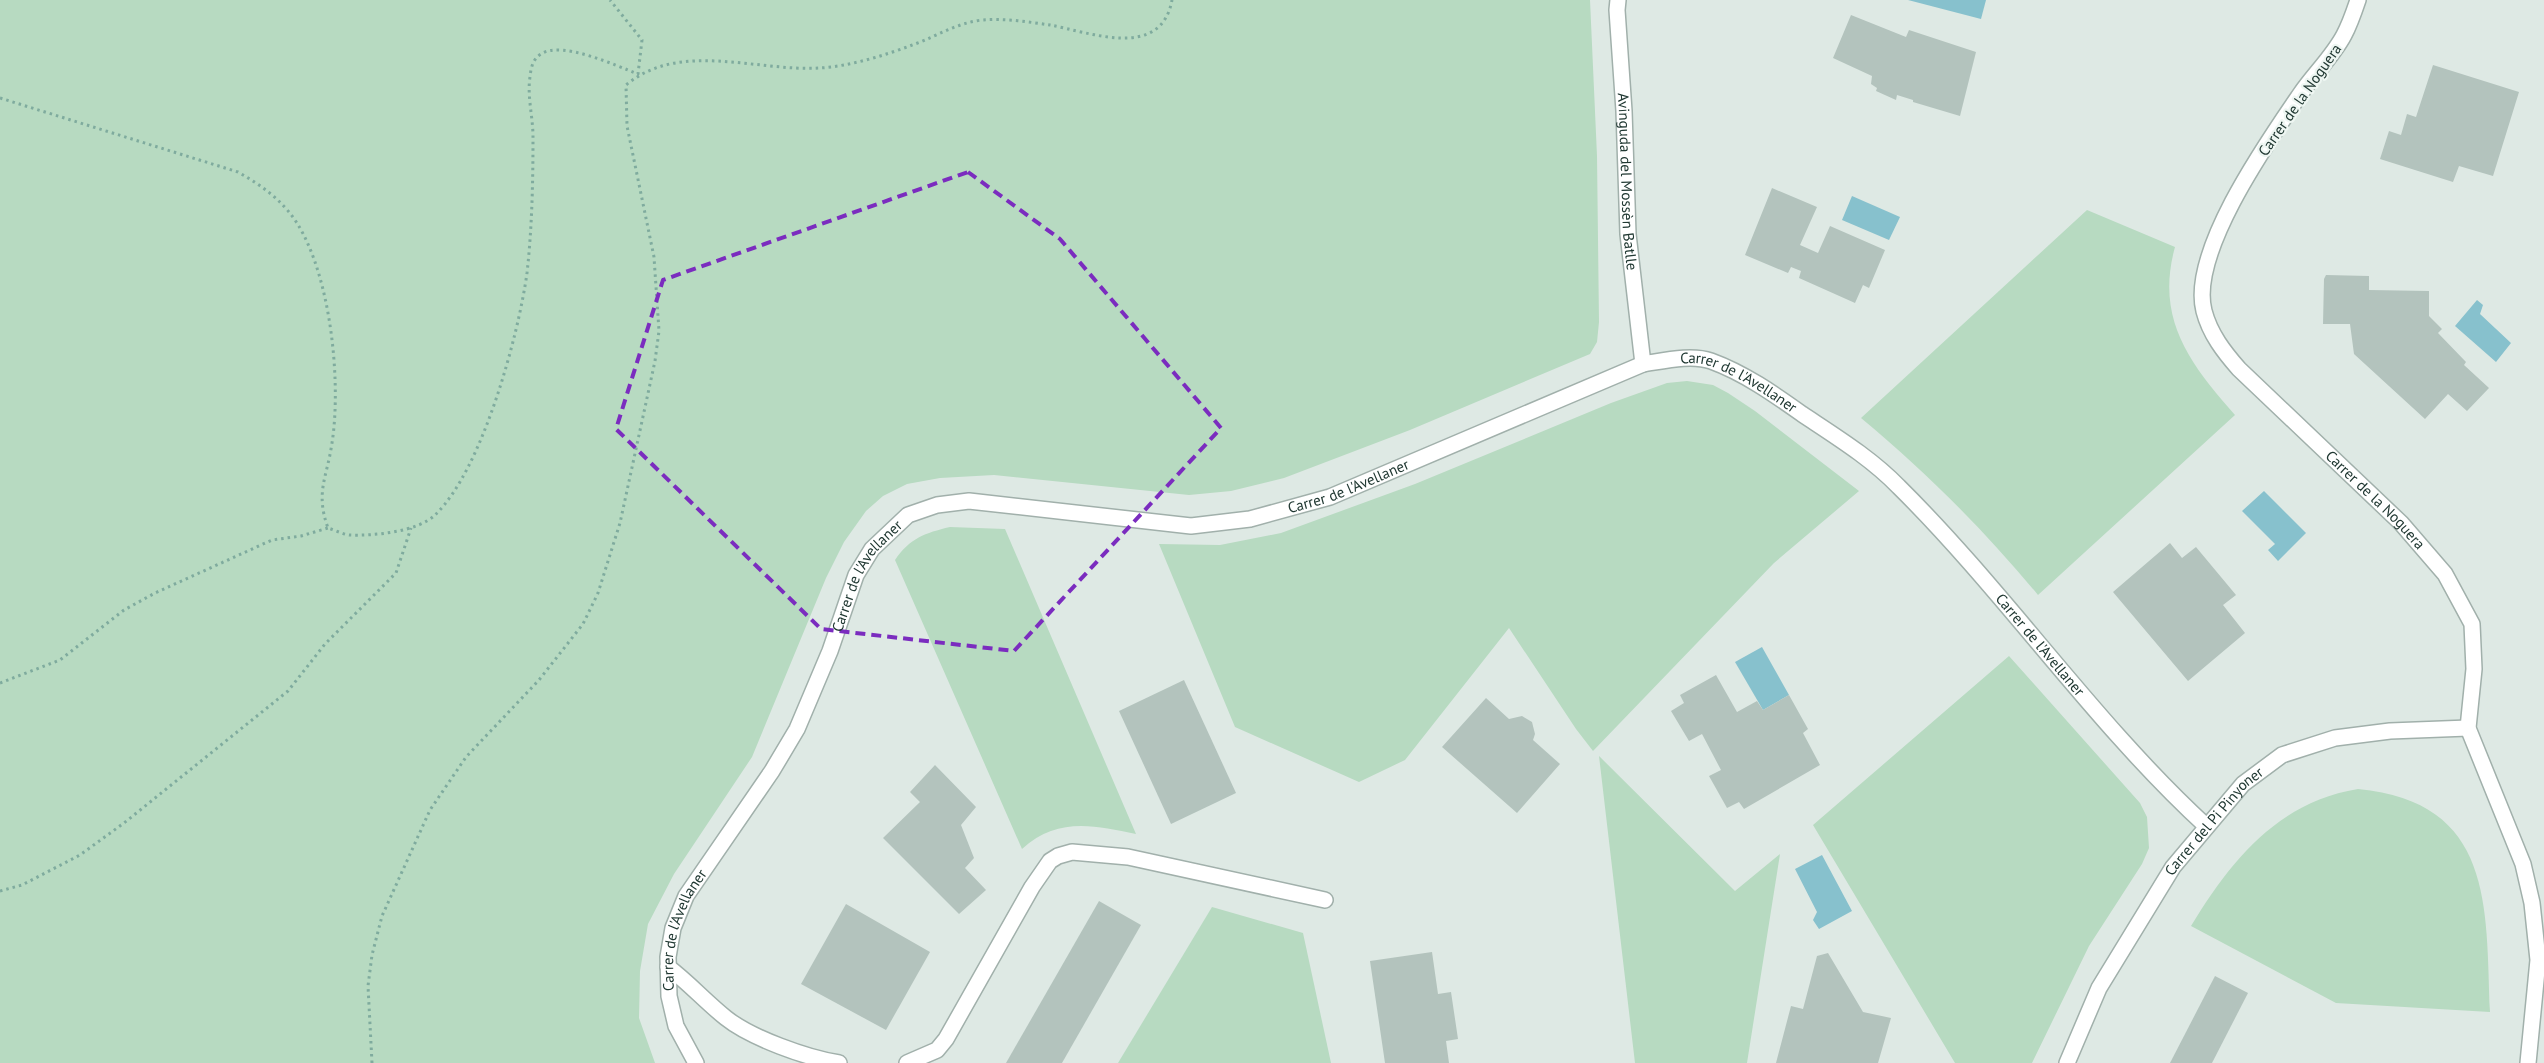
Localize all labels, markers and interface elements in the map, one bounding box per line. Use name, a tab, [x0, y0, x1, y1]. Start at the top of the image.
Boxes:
street label: Carrer de la Noguera	[2254, 40, 2345, 159]
street label: Avinguda del Mossèn Batlle	[1614, 92, 1642, 271]
street label: Carrer de l'Avellaner	[1680, 348, 1801, 416]
street label: Carrer de la Noguera	[2322, 446, 2429, 553]
street label: Carrer de l'Avellaner	[1285, 455, 1412, 517]
street label: Carrer de l'Avellaner	[827, 515, 906, 634]
street label: Carrer de l'Avellaner	[1992, 589, 2089, 700]
street label: Carrer del Pi Pinyoner	[2160, 762, 2267, 879]
street label: Carrer de l'Avellaner	[658, 865, 711, 991]

